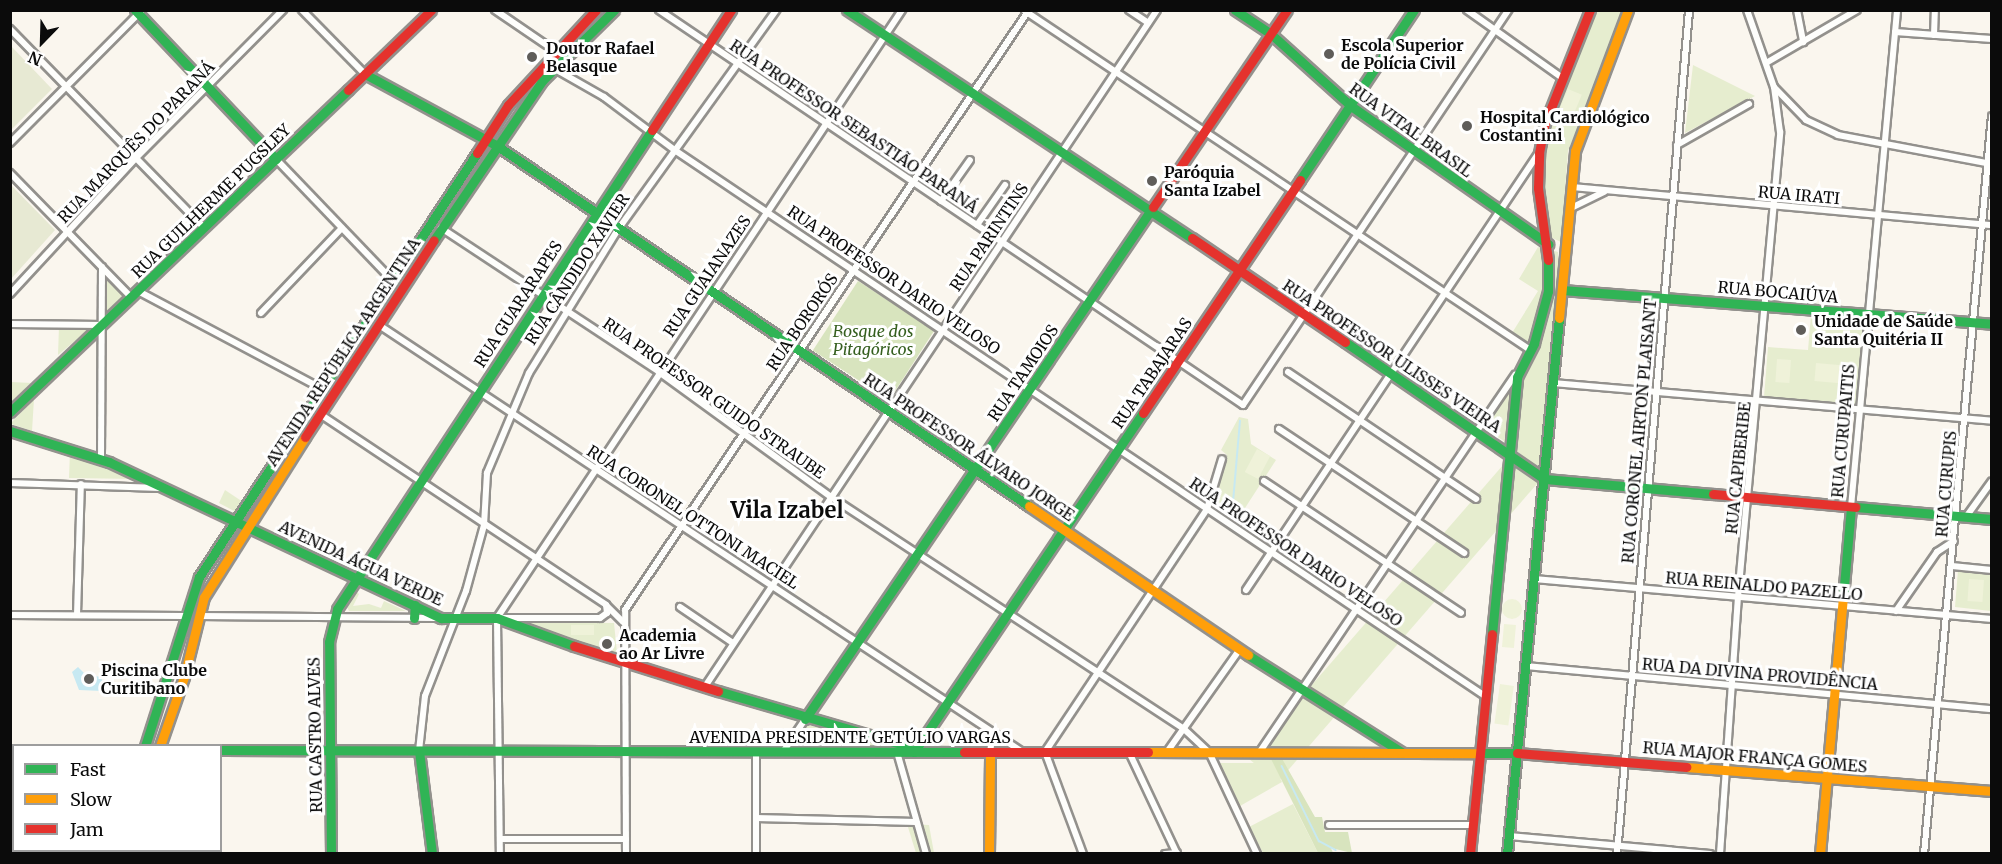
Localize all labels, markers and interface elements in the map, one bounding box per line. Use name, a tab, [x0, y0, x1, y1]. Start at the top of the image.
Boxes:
north arrow	[12, 12, 72, 72]
street label: RUA PROFESSOR SEBASTIÃO PARANÁ	[726, 35, 982, 217]
place label: Escola Superior de Polícia Civil	[1341, 35, 1464, 73]
place label: Doutor Rafael Belasque	[546, 38, 655, 76]
text: N	[25, 47, 45, 70]
marker: Escola Superior de Polícia Civil	[1322, 47, 1336, 61]
marker: Doutor Rafael Belasque	[523, 48, 541, 66]
street label: RUA MARQUÊS DO PARANÁ	[54, 57, 218, 227]
street label: RUA VITAL BRASIL	[1346, 79, 1476, 181]
place label: Hospital Cardiológico Costantini	[1480, 107, 1650, 145]
marker: Hospital Cardiológico Costantini	[1458, 117, 1476, 135]
street label: RUA GUILHERME PUGSLEY	[128, 120, 294, 282]
place label: Paróquia Santa Izabel	[1164, 162, 1261, 200]
marker: Paróquia Santa Izabel	[1145, 174, 1159, 188]
street label: RUA PARINTINS	[946, 179, 1032, 295]
street label: RUA IRATI	[1757, 182, 1841, 208]
street label: RUA CÂNDIDO XAVIER	[521, 190, 633, 348]
street label: RUA PROFESSOR DARIO VELOSO	[784, 201, 1004, 359]
street label: RUA GUAIANAZES	[659, 212, 755, 340]
street label: AVENIDA REPÚBLICA ARGENTINA	[262, 234, 424, 470]
street label: RUA GUARARAPES	[470, 237, 566, 371]
street label: RUA BORORÓS	[762, 270, 842, 374]
street label: RUA PROFESSOR ULISSES VIEIRA	[1279, 276, 1505, 436]
street label: RUA BOCAIÚVA	[1717, 277, 1839, 307]
street label: RUA CORONEL AIRTON PLAISANT	[1618, 298, 1660, 564]
place label: Unidade de Saúde Santa Quitéria II	[1814, 311, 1953, 349]
street label: RUA PROFESSOR GUIDO STRAUBE	[599, 314, 829, 482]
street label: RUA TABAJARAS	[1108, 314, 1196, 432]
park label: Bosque dos Pitagóricos	[833, 321, 913, 359]
street label: RUA TAMOIOS	[984, 321, 1062, 425]
marker: Unidade de Saúde Santa Quitéria II	[1792, 321, 1810, 339]
street label: RUA CURUPAITIS	[1828, 363, 1858, 499]
street label: RUA PROFESSOR ÁLVARO JORGE	[860, 369, 1078, 525]
street label: RUA CAPIBERIBE	[1721, 401, 1755, 535]
street label: RUA CURUPIS	[1932, 430, 1960, 538]
street label: RUA CORONEL OTTONI MACIEL	[583, 441, 803, 593]
street label: RUA PROFESSOR DARIO VELOSO	[1186, 473, 1406, 631]
district label: Vila Izabel	[730, 498, 844, 524]
street label: AVENIDA ÁGUA VERDE	[276, 517, 446, 609]
street label: RUA REINALDO PAZELLO	[1665, 568, 1863, 604]
place label: Academia ao Ar Livre	[619, 625, 705, 663]
marker: Academia ao Ar Livre	[600, 637, 614, 651]
street label: RUA DA DIVINA PROVIDÊNCIA	[1641, 654, 1879, 694]
street label: RUA CASTRO ALVES	[304, 657, 326, 813]
place label: Piscina Clube Curitibano	[101, 660, 207, 698]
marker: Piscina Clube Curitibano	[82, 672, 96, 686]
street label: AVENIDA PRESIDENTE GETÚLIO VARGAS	[689, 727, 1011, 747]
street label: RUA MAJOR FRANÇA GOMES	[1642, 738, 1868, 776]
legend	[12, 744, 222, 852]
text: Fast	[70, 758, 106, 781]
text: Slow	[70, 788, 112, 811]
text: Jam	[70, 818, 104, 841]

